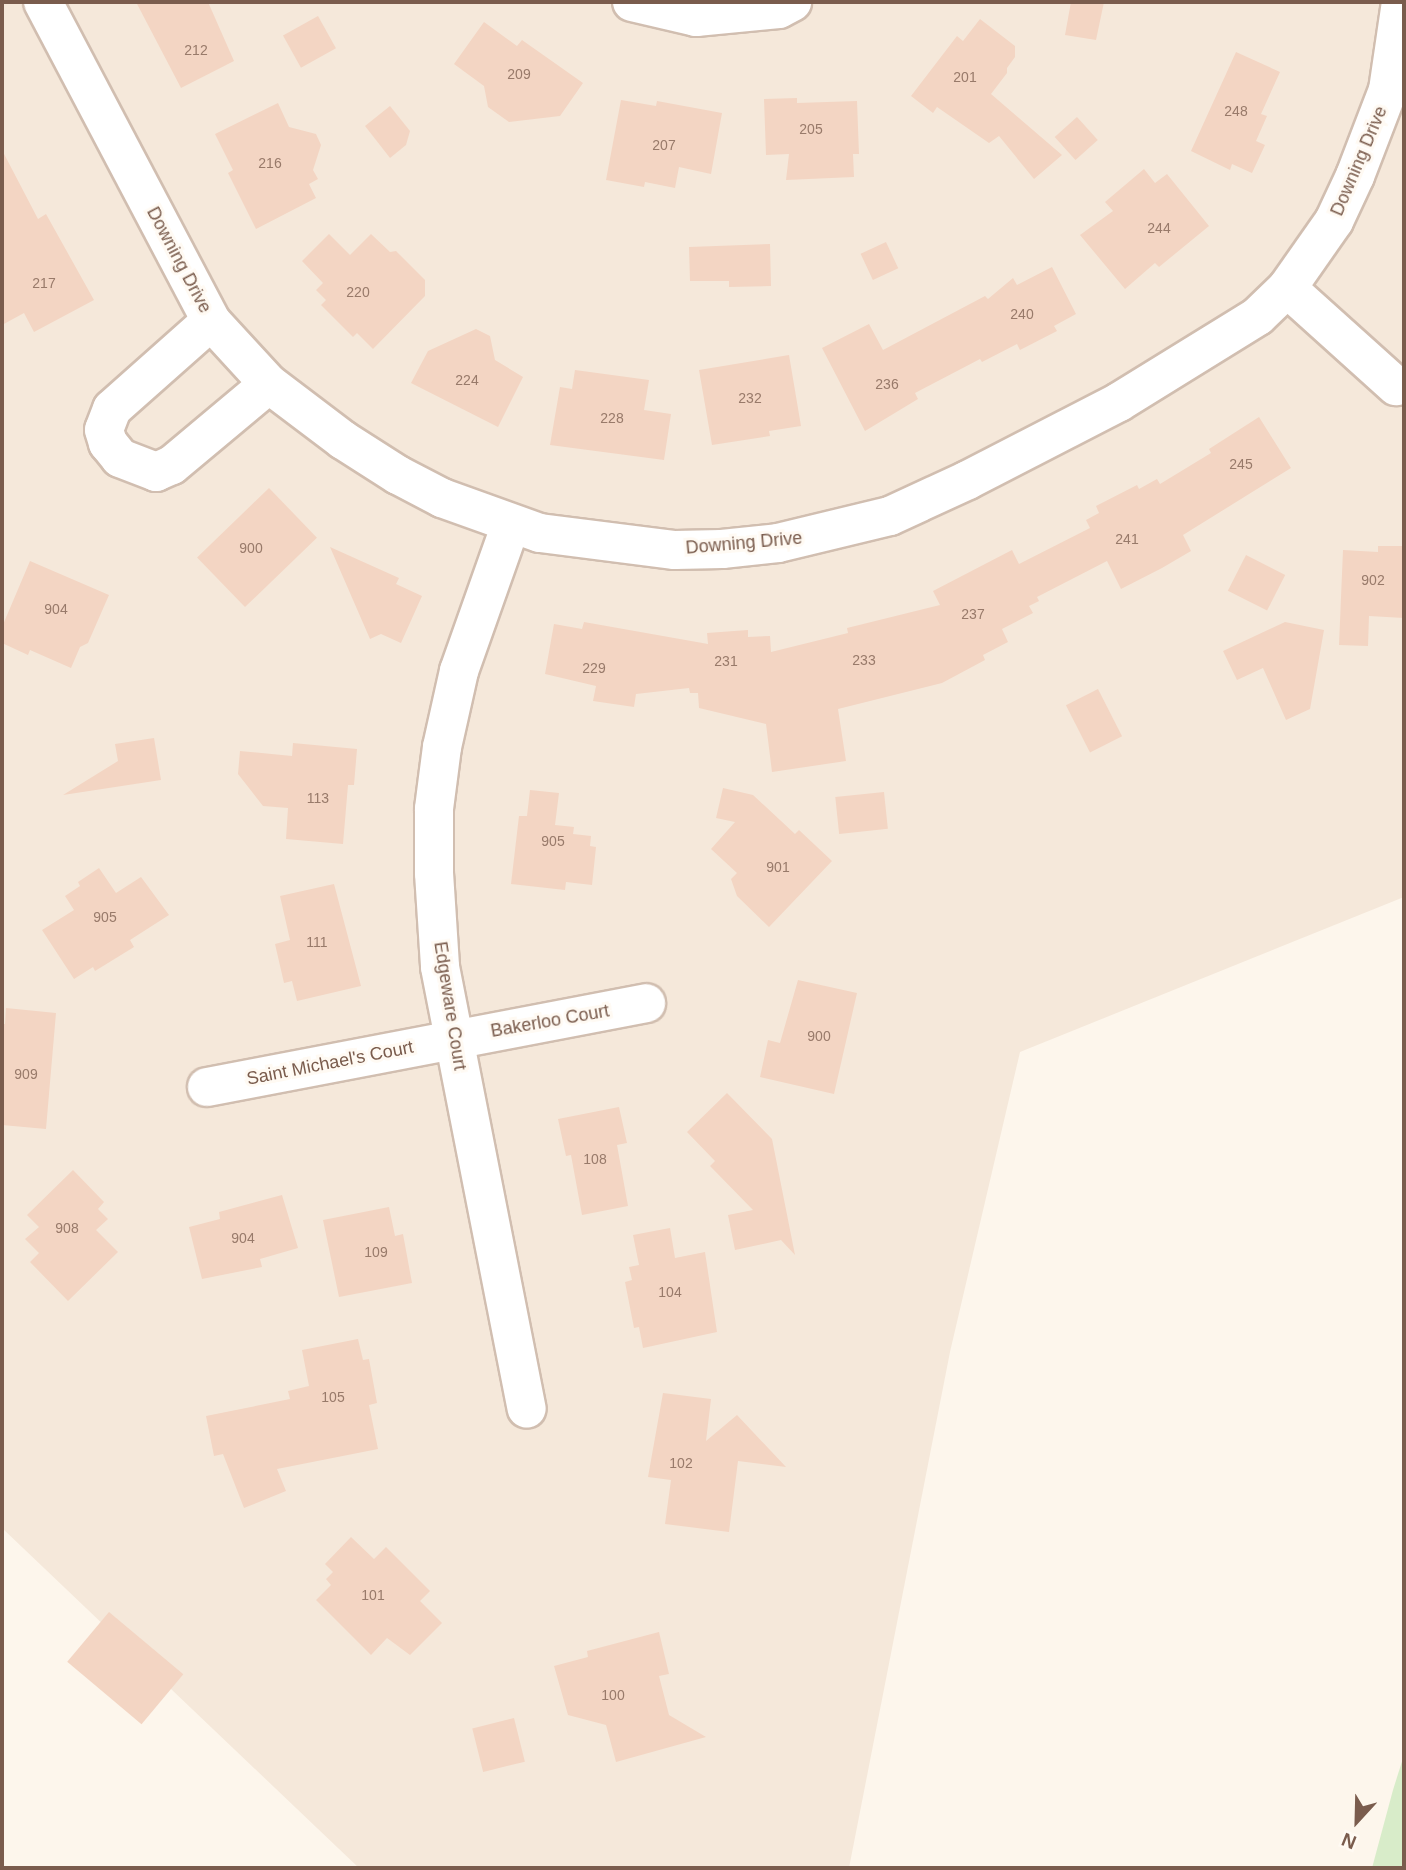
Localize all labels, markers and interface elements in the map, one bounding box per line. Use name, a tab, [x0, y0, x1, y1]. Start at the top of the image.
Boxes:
house number: 212	[184, 42, 208, 58]
house number: 209	[507, 66, 531, 82]
house number: 201	[953, 69, 977, 85]
house number: 248	[1224, 103, 1248, 119]
street label: Downing Drive	[1326, 103, 1392, 219]
house number: 205	[799, 121, 823, 137]
house number: 207	[652, 137, 676, 153]
house number: 216	[258, 155, 282, 171]
street label: Downing Drive	[142, 203, 216, 317]
house number: 244	[1147, 220, 1171, 236]
house number: 217	[32, 275, 56, 291]
house number: 220	[346, 284, 370, 300]
house number: 240	[1010, 306, 1034, 322]
house number: 224	[455, 372, 479, 388]
house number: 236	[875, 376, 899, 392]
house number: 232	[738, 390, 762, 406]
house number: 228	[600, 410, 624, 426]
house number: 245	[1229, 456, 1253, 472]
street label: Downing Drive	[685, 527, 803, 559]
house number: 241	[1115, 531, 1139, 547]
house number: 900	[239, 540, 263, 556]
house number: 902	[1361, 572, 1385, 588]
house number: 904	[44, 601, 68, 617]
house number: 237	[961, 606, 985, 622]
house number: 233	[852, 652, 876, 668]
house number: 231	[714, 653, 738, 669]
house number: 229	[582, 660, 606, 676]
house number: 113	[307, 790, 329, 806]
house number: 905	[541, 833, 565, 849]
house number: 901	[766, 859, 790, 875]
house number: 905	[93, 909, 117, 925]
house number: 111	[306, 934, 328, 950]
street label: Edgeware Court	[429, 940, 471, 1072]
street label: Bakerloo Court	[489, 1000, 611, 1042]
house number: 900	[807, 1028, 831, 1044]
street label: Saint Michael's Court	[245, 1036, 415, 1090]
house number: 909	[14, 1066, 38, 1082]
house number: 108	[583, 1151, 607, 1167]
house number: 908	[55, 1220, 79, 1236]
house number: 904	[231, 1230, 255, 1246]
house number: 109	[364, 1244, 388, 1260]
house number: 104	[658, 1284, 682, 1300]
house number: 105	[321, 1389, 345, 1405]
house number: 102	[669, 1455, 693, 1471]
house number: 101	[361, 1587, 385, 1603]
house number: 100	[601, 1687, 625, 1703]
north arrow	[1322, 1786, 1392, 1856]
text: N	[1339, 1829, 1359, 1853]

